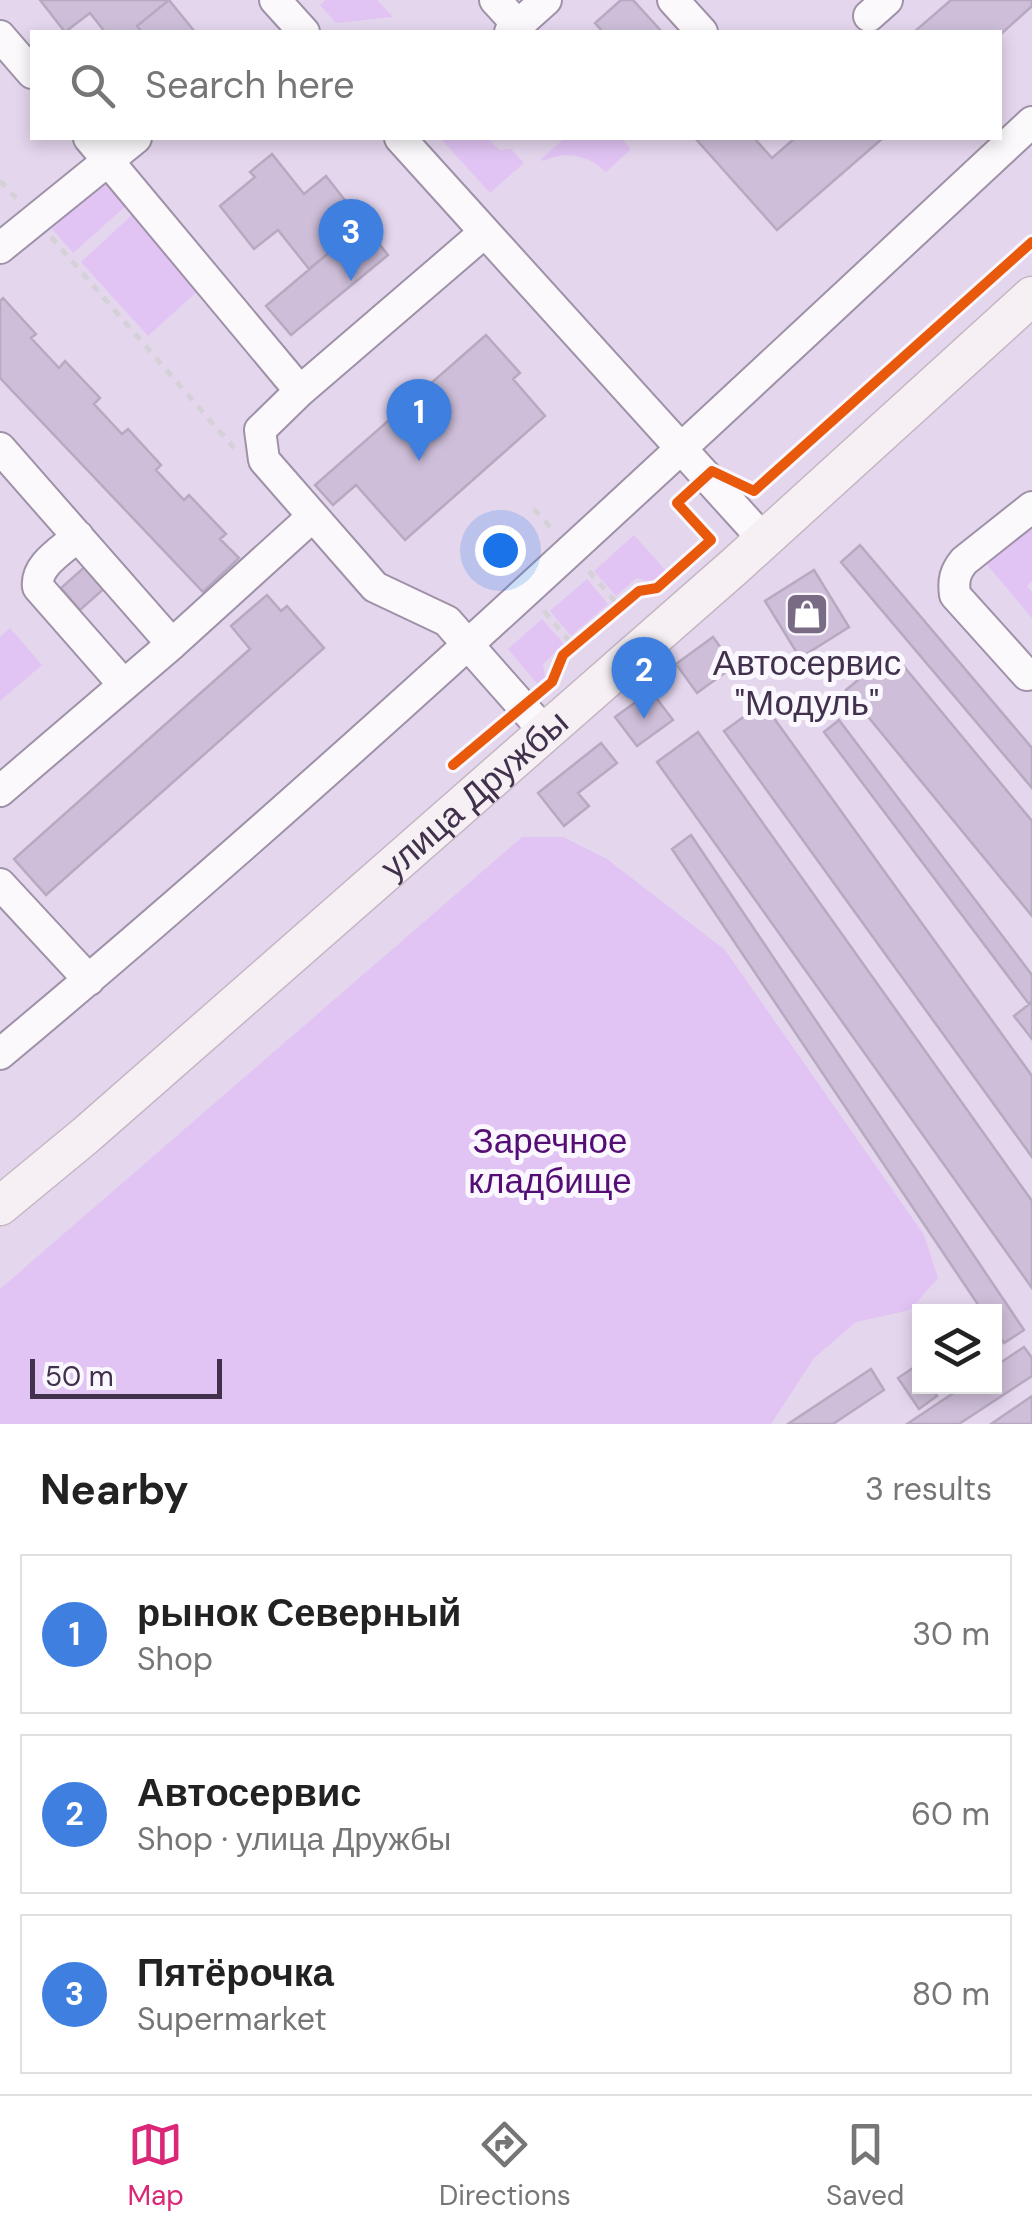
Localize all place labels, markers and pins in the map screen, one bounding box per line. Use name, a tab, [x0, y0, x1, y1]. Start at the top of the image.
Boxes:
pin: 3	[318, 198, 384, 281]
pin: 1	[386, 378, 452, 461]
shop icon: Автосервис "Модуль"	[784, 591, 830, 637]
pin: 2	[612, 636, 676, 719]
place label: Автосервис "Модуль"	[713, 640, 901, 726]

